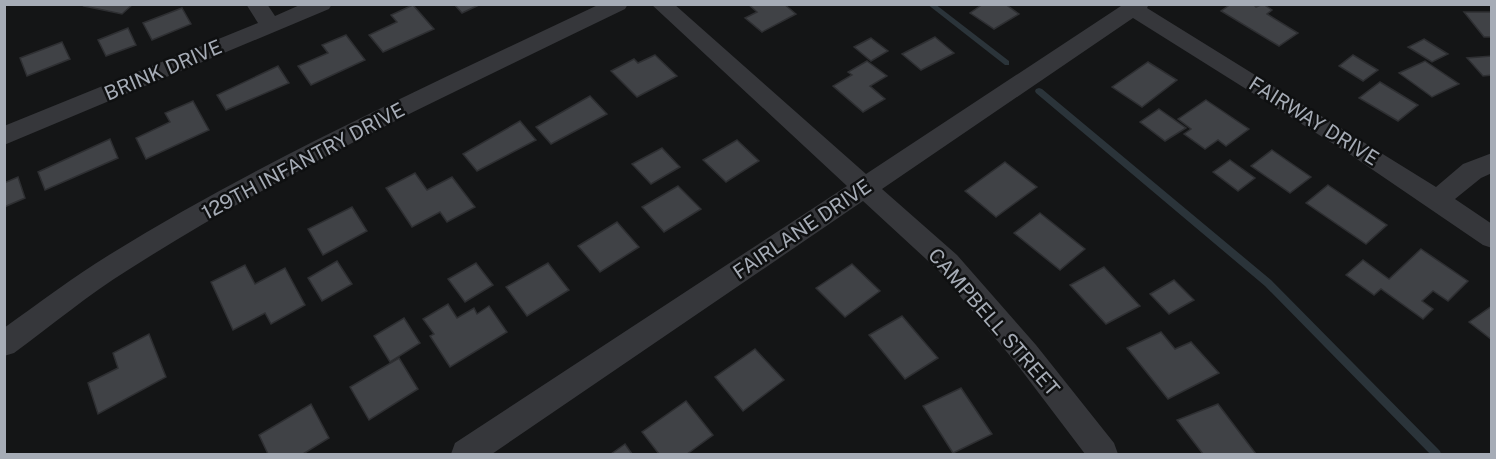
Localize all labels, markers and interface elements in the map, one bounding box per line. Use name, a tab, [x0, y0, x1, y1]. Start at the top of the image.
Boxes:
street label: BRINK DRIVE	[101, 34, 225, 106]
street label: FAIRWAY DRIVE	[1245, 71, 1383, 171]
street label: 129TH INFANTRY DRIVE	[198, 97, 408, 225]
street label: FAIRLANE DRIVE	[728, 174, 876, 284]
street label: CAMPBELL STREET	[923, 243, 1065, 401]

